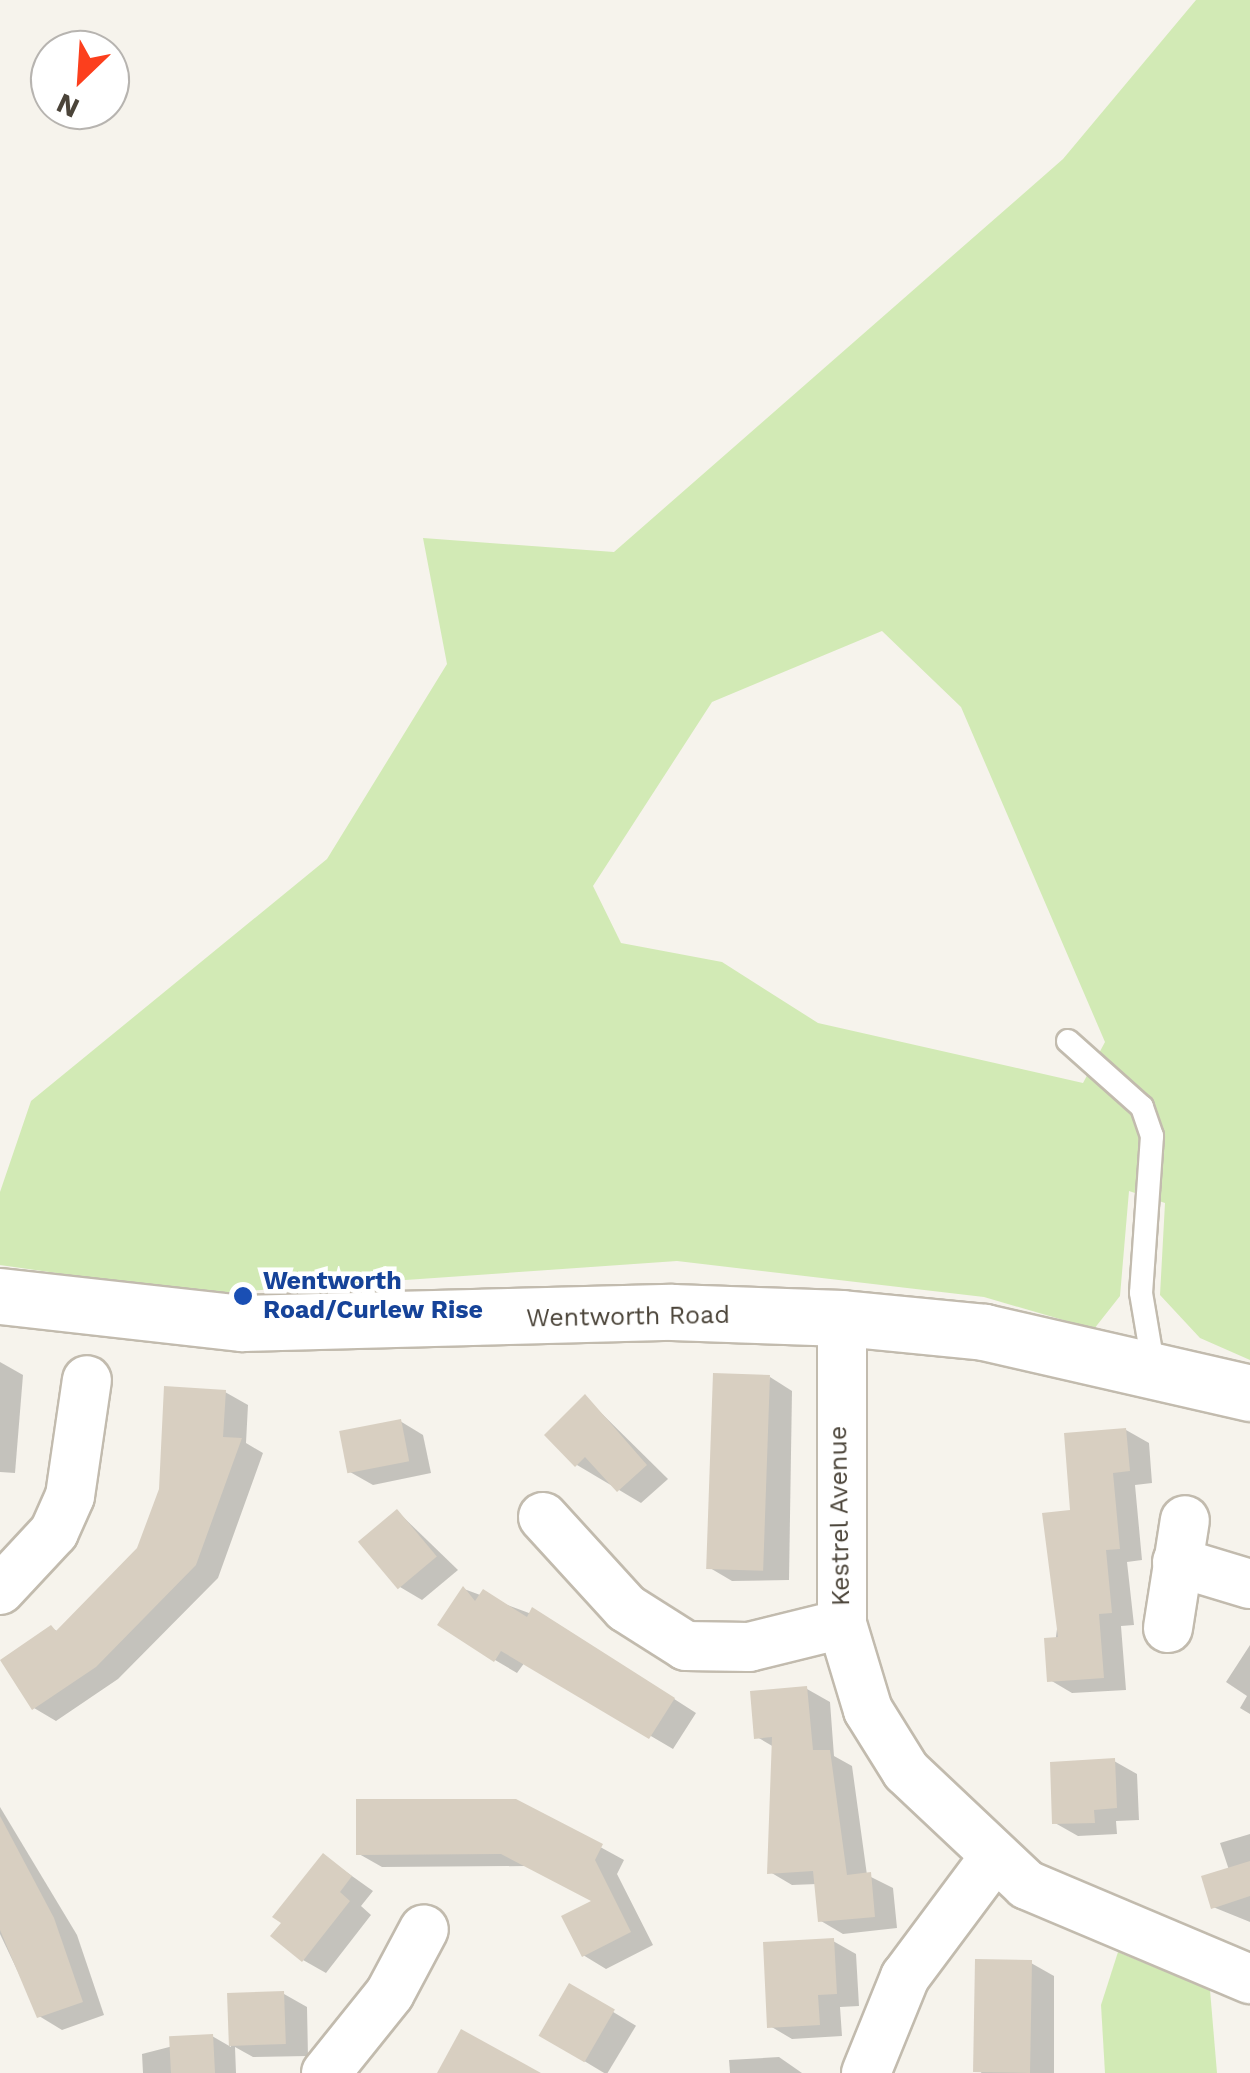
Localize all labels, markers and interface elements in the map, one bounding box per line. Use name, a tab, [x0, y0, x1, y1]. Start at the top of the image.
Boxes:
north arrow	[30, 30, 130, 130]
text: N	[52, 86, 84, 125]
place label: Wentworth Road/Curlew Rise	[263, 1267, 484, 1326]
marker: Wentworth Road/Curlew Rise	[232, 1285, 254, 1307]
street label: Wentworth Road	[526, 1300, 730, 1334]
street label: Kestrel Avenue	[823, 1425, 857, 1607]

